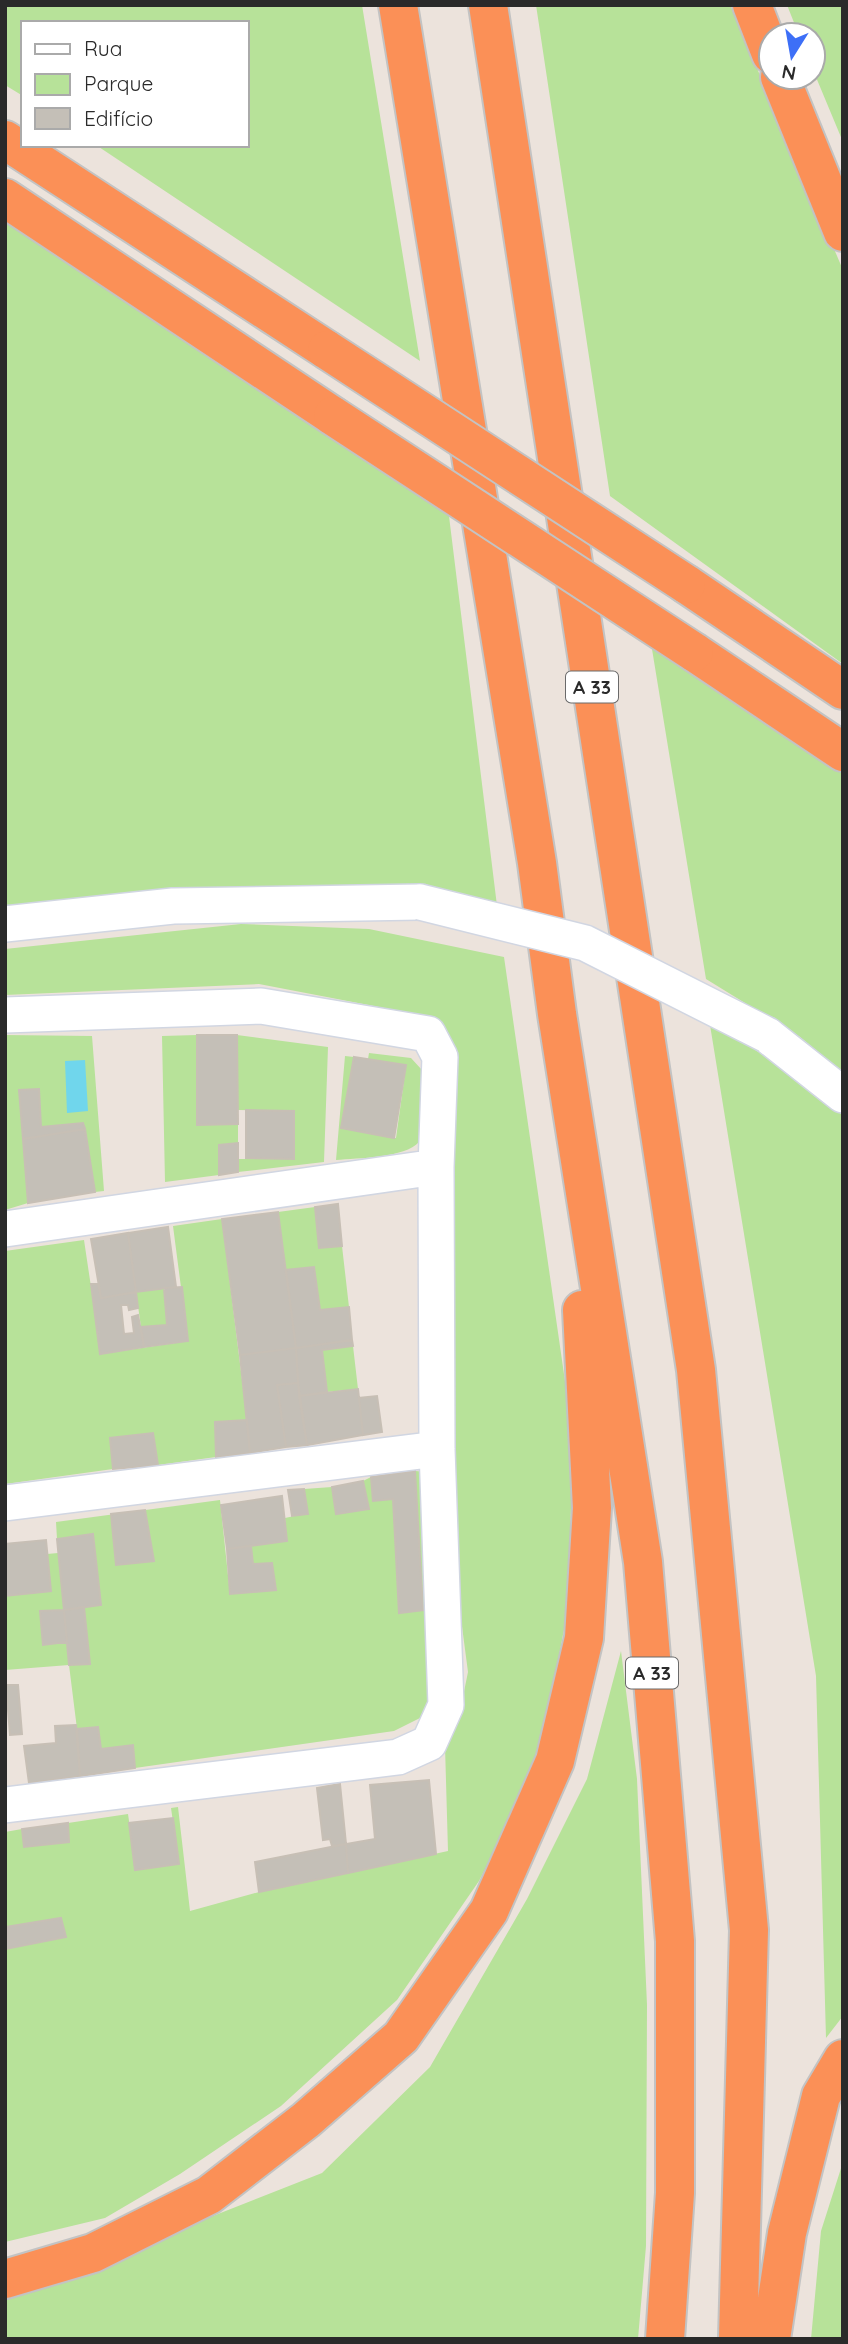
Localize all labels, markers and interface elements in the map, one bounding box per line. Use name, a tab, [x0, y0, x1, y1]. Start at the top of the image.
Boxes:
legend	[21, 21, 248, 147]
north arrow	[757, 21, 827, 91]
text: Rua	[84, 35, 123, 61]
text: N	[780, 60, 798, 86]
text: Parque	[84, 70, 153, 96]
text: Edifício	[84, 105, 153, 131]
road number: A 33	[566, 672, 618, 702]
road number: A 33	[626, 1658, 678, 1688]

